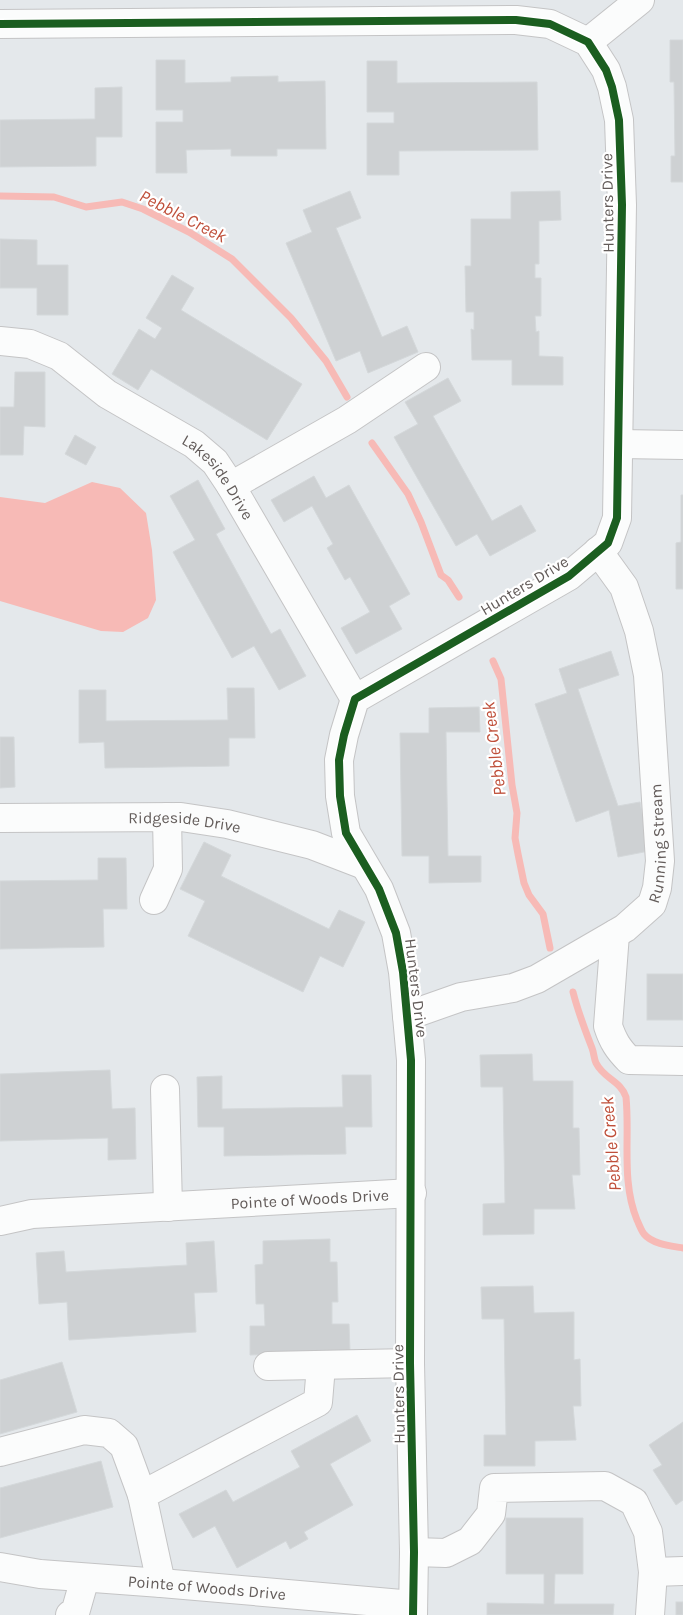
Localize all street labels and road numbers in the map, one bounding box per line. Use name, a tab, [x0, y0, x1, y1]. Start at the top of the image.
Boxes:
street label: Hunters Drive	[597, 153, 618, 253]
street label: Lakeside Drive	[179, 430, 258, 523]
street label: Hunters Drive	[477, 552, 572, 619]
street label: Running Stream	[644, 783, 670, 905]
street label: Ridgeside Drive	[128, 808, 243, 837]
street label: Hunters Drive	[401, 937, 432, 1039]
street label: Pointe of Woods Drive	[230, 1185, 390, 1213]
street label: Hunters Drive	[388, 1344, 409, 1444]
street label: Pointe of Woods Drive	[127, 1572, 287, 1604]

